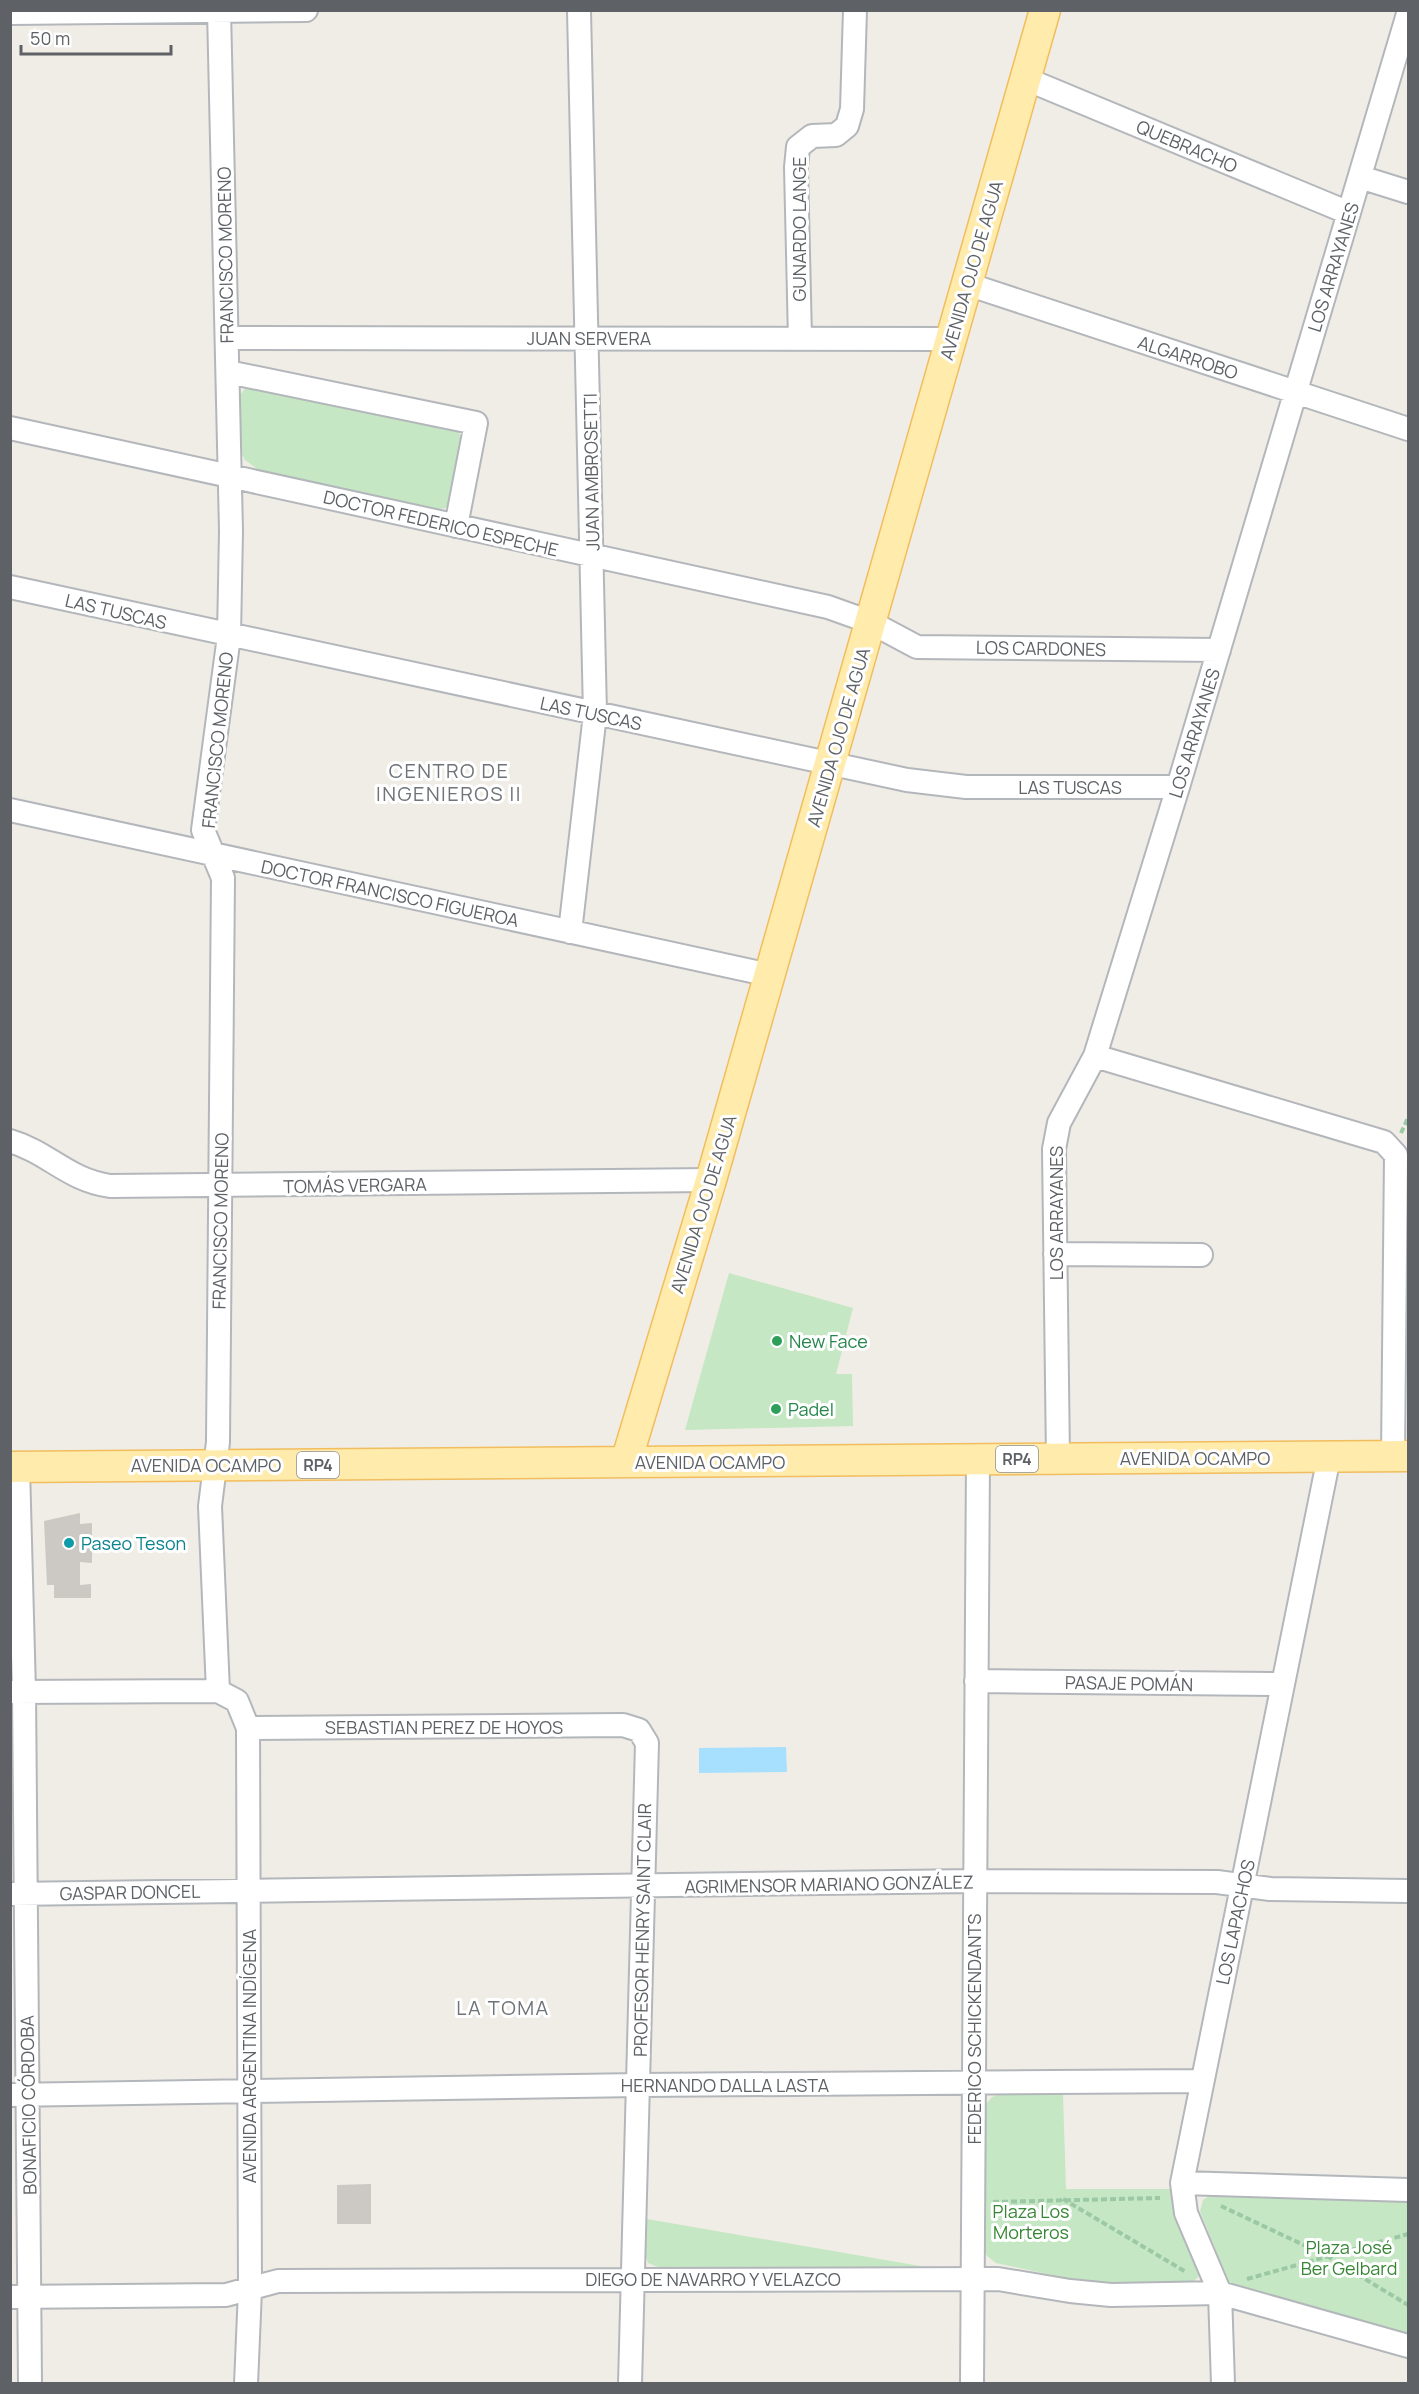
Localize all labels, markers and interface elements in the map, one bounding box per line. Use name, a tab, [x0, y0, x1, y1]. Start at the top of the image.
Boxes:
scale bar	[21, 18, 171, 56]
text: 50 m	[30, 26, 70, 50]
street label: QUEBRACHO	[1133, 114, 1241, 178]
street label: GUNARDO LANGE	[787, 157, 811, 301]
street label: FRANCISCO MORENO	[211, 166, 239, 344]
street label: AVENIDA OJO DE AGUA	[934, 177, 1008, 363]
street label: LOS ARRAYANES	[1302, 199, 1364, 335]
street label: JUAN SERVERA	[527, 326, 652, 350]
street label: ALGARROBO	[1135, 330, 1241, 384]
street label: JUAN AMBROSETTI	[578, 393, 604, 551]
street label: DOCTOR FEDERICO ESPECHE	[321, 484, 561, 562]
street label: LAS TUSCAS	[63, 588, 169, 634]
street label: LOS CARDONES	[976, 635, 1106, 661]
street label: AVENIDA OJO DE AGUA	[801, 644, 875, 830]
street label: FRANCISCO MORENO	[196, 651, 238, 829]
street label: LOS ARRAYANES	[1163, 665, 1225, 801]
street label: LAS TUSCAS	[538, 690, 644, 736]
district label: CENTRO DE INGENIEROS II	[376, 757, 522, 807]
street label: LAS TUSCAS	[1018, 775, 1122, 799]
street label: DOCTOR FRANCISCO FIGUEROA	[259, 854, 522, 932]
street label: AVENIDA OJO DE AGUA	[664, 1111, 742, 1296]
street label: FRANCISCO MORENO	[206, 1132, 234, 1310]
street label: LOS ARRAYANES	[1044, 1146, 1068, 1280]
street label: TOMÁS VERGARA	[283, 1172, 428, 1198]
place label: New Face	[789, 1329, 868, 1353]
marker: New Face	[770, 1334, 784, 1348]
place label: Padel	[788, 1397, 834, 1421]
marker: Padel	[769, 1402, 783, 1416]
road number: RP4	[996, 1446, 1038, 1472]
street label: AVENIDA OCAMPO	[1120, 1446, 1270, 1470]
street label: AVENIDA OCAMPO	[635, 1450, 785, 1474]
road number: RP4	[297, 1452, 339, 1478]
street label: AVENIDA OCAMPO	[131, 1453, 281, 1477]
place label: Paseo Teson	[81, 1531, 186, 1555]
marker: Paseo Teson	[62, 1536, 76, 1550]
street label: PASAJE POMÁN	[1065, 1670, 1193, 1696]
street label: SEBASTIAN PEREZ DE HOYOS	[325, 1715, 563, 1739]
street label: PROFESOR HENRY SAINT CLAIR	[628, 1803, 656, 2057]
street label: LOS LAPACHOS	[1210, 1857, 1260, 1987]
street label: AGRIMENSOR MARIANO GONZÁLEZ	[684, 1869, 974, 1899]
street label: GASPAR DONCEL	[60, 1879, 200, 1905]
street label: FEDERICO SCHICKENDANTS	[962, 1914, 986, 2144]
street label: AVENIDA ARGENTINA INDÍGENA	[237, 1928, 261, 2183]
district label: LA TOMA	[456, 1994, 550, 2021]
street label: BONAFICIO CÓRDOBA	[14, 2014, 42, 2195]
street label: HERNANDO DALLA LASTA	[621, 2073, 830, 2097]
park label: Plaza Los Morteros	[993, 2199, 1069, 2244]
park label: Plaza José Ber Gelbard	[1301, 2235, 1397, 2280]
street label: DIEGO DE NAVARRO Y VELAZCO	[585, 2267, 841, 2291]

